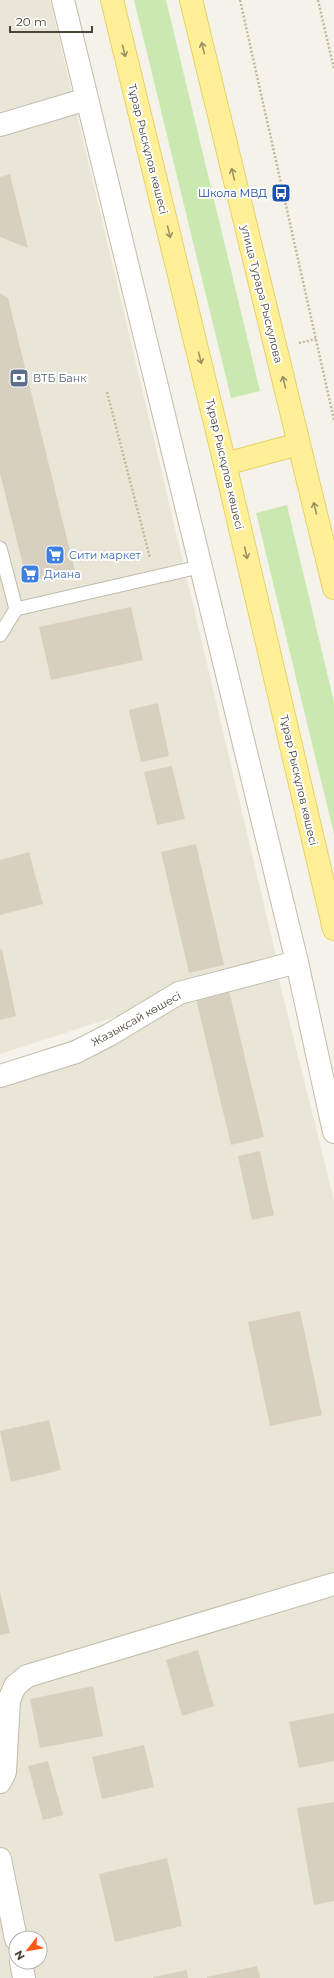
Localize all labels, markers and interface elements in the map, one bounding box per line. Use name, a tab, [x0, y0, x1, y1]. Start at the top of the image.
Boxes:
scale bar	[10, 8, 92, 34]
text: 20 m	[16, 14, 47, 29]
one-way arrow	[198, 42, 206, 55]
one-way arrow	[121, 45, 129, 58]
street label: Тұрар Рыскұлов көшесі	[125, 82, 171, 216]
one-way arrow	[229, 168, 236, 181]
bus stop icon: Школа МВД	[270, 182, 292, 204]
place label: Школа МВД	[198, 186, 267, 200]
street label: улица Турара Рыскулова	[238, 223, 286, 364]
one-way arrow	[165, 225, 173, 238]
one-way arrow	[196, 352, 204, 365]
bank icon: ВТБ Банк	[8, 367, 30, 389]
place label: ВТБ Банк	[33, 371, 87, 385]
one-way arrow	[279, 376, 287, 389]
street label: Тұрар Рыскұлов көшесі	[203, 397, 247, 531]
one-way arrow	[310, 502, 318, 515]
supermarket icon: Сити маркет	[44, 544, 66, 566]
one-way arrow	[243, 546, 251, 559]
place label: Сити маркет	[69, 548, 141, 562]
supermarket icon: Диана	[19, 563, 41, 585]
place label: Диана	[44, 567, 81, 581]
street label: Тұрар Рыскұлов көшесі	[277, 713, 321, 847]
street label: Жазықсай көшесі	[89, 989, 183, 1049]
north arrow	[8, 1930, 48, 1970]
text: N	[11, 1948, 28, 1963]

